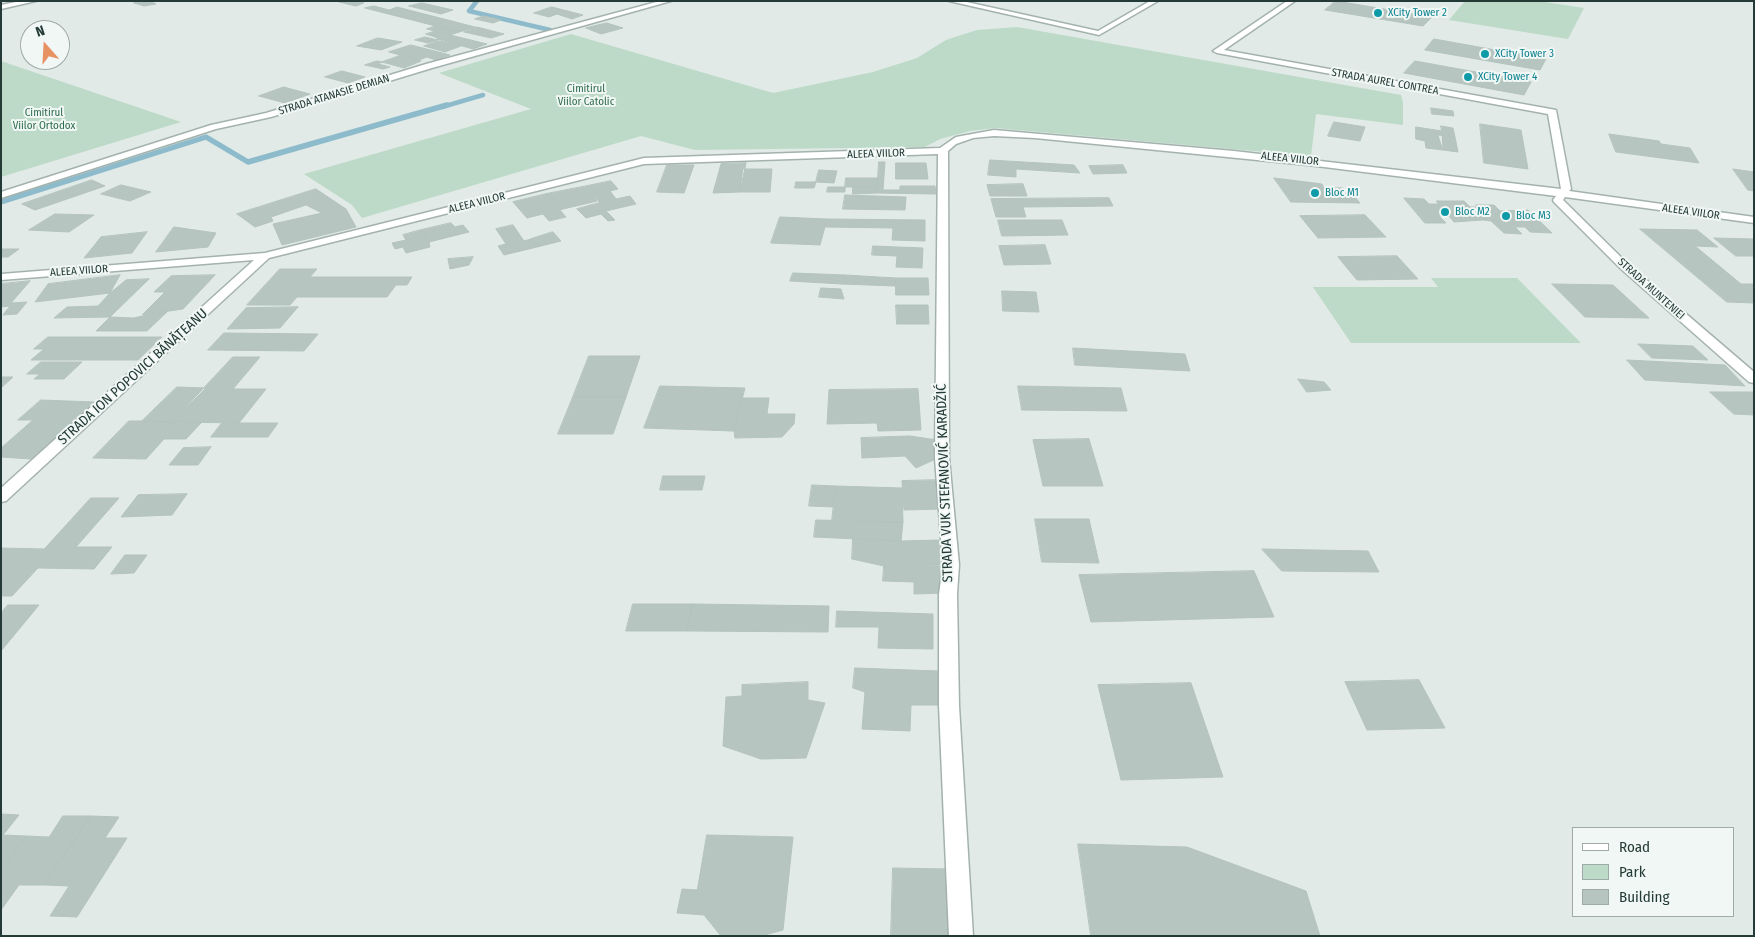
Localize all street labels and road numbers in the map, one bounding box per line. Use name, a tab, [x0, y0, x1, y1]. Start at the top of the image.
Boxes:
street label: STRADA AUREL CONTREA	[1330, 66, 1440, 98]
street label: STRADA ATANASIE DEMIAN	[277, 72, 391, 118]
street label: ALEEA VIILOR	[847, 146, 905, 162]
street label: ALEEA VIILOR	[1260, 149, 1320, 169]
street label: ALEEA VIILOR	[447, 190, 507, 216]
street label: ALEEA VIILOR	[1661, 201, 1721, 223]
street label: STRADA MUNTENIEI	[1615, 255, 1687, 323]
street label: ALEEA VIILOR	[50, 262, 108, 280]
street label: STRADA ION POPOVICI BĂNĂȚEANU	[55, 305, 211, 449]
street label: STRADA VUK STEFANOVIĆ KARADŽIĆ	[933, 383, 957, 583]

